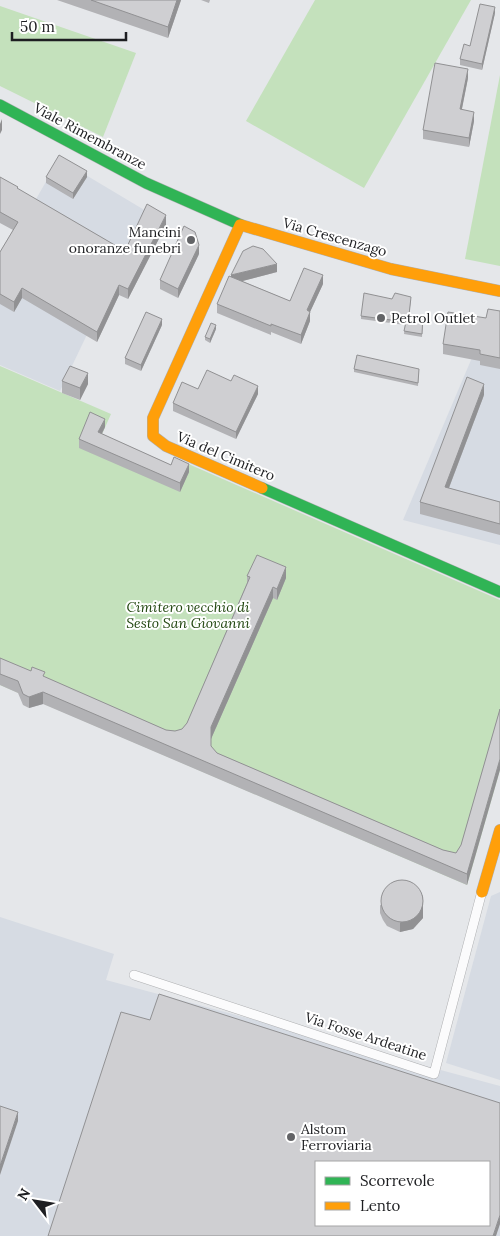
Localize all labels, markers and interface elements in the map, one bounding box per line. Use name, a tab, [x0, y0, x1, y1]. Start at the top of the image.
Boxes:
scale bar	[12, 10, 126, 42]
text: 50 m	[20, 17, 55, 36]
street label: Viale Rimembranze	[30, 98, 150, 173]
street label: Via Crescenzago	[280, 213, 389, 260]
place label: Mancini onoranze funebri	[69, 223, 181, 257]
marker: Mancini onoranze funebri	[185, 234, 197, 246]
place label: Petrol Outlet	[391, 309, 476, 327]
marker: Petrol Outlet	[375, 312, 387, 324]
street label: Via del Cimitero	[173, 427, 278, 485]
park label: Cimitero vecchio di Sesto San Giovanni	[126, 598, 250, 632]
street label: Via Fosse Ardeatine	[302, 1008, 430, 1064]
place label: Alstom Ferroviaria	[300, 1120, 372, 1154]
marker: Alstom Ferroviaria	[285, 1131, 297, 1143]
legend	[315, 1161, 490, 1226]
text: Scorrevole	[360, 1171, 435, 1190]
north arrow	[10, 1176, 60, 1226]
text: N	[13, 1185, 34, 1204]
text: Lento	[360, 1196, 401, 1215]

